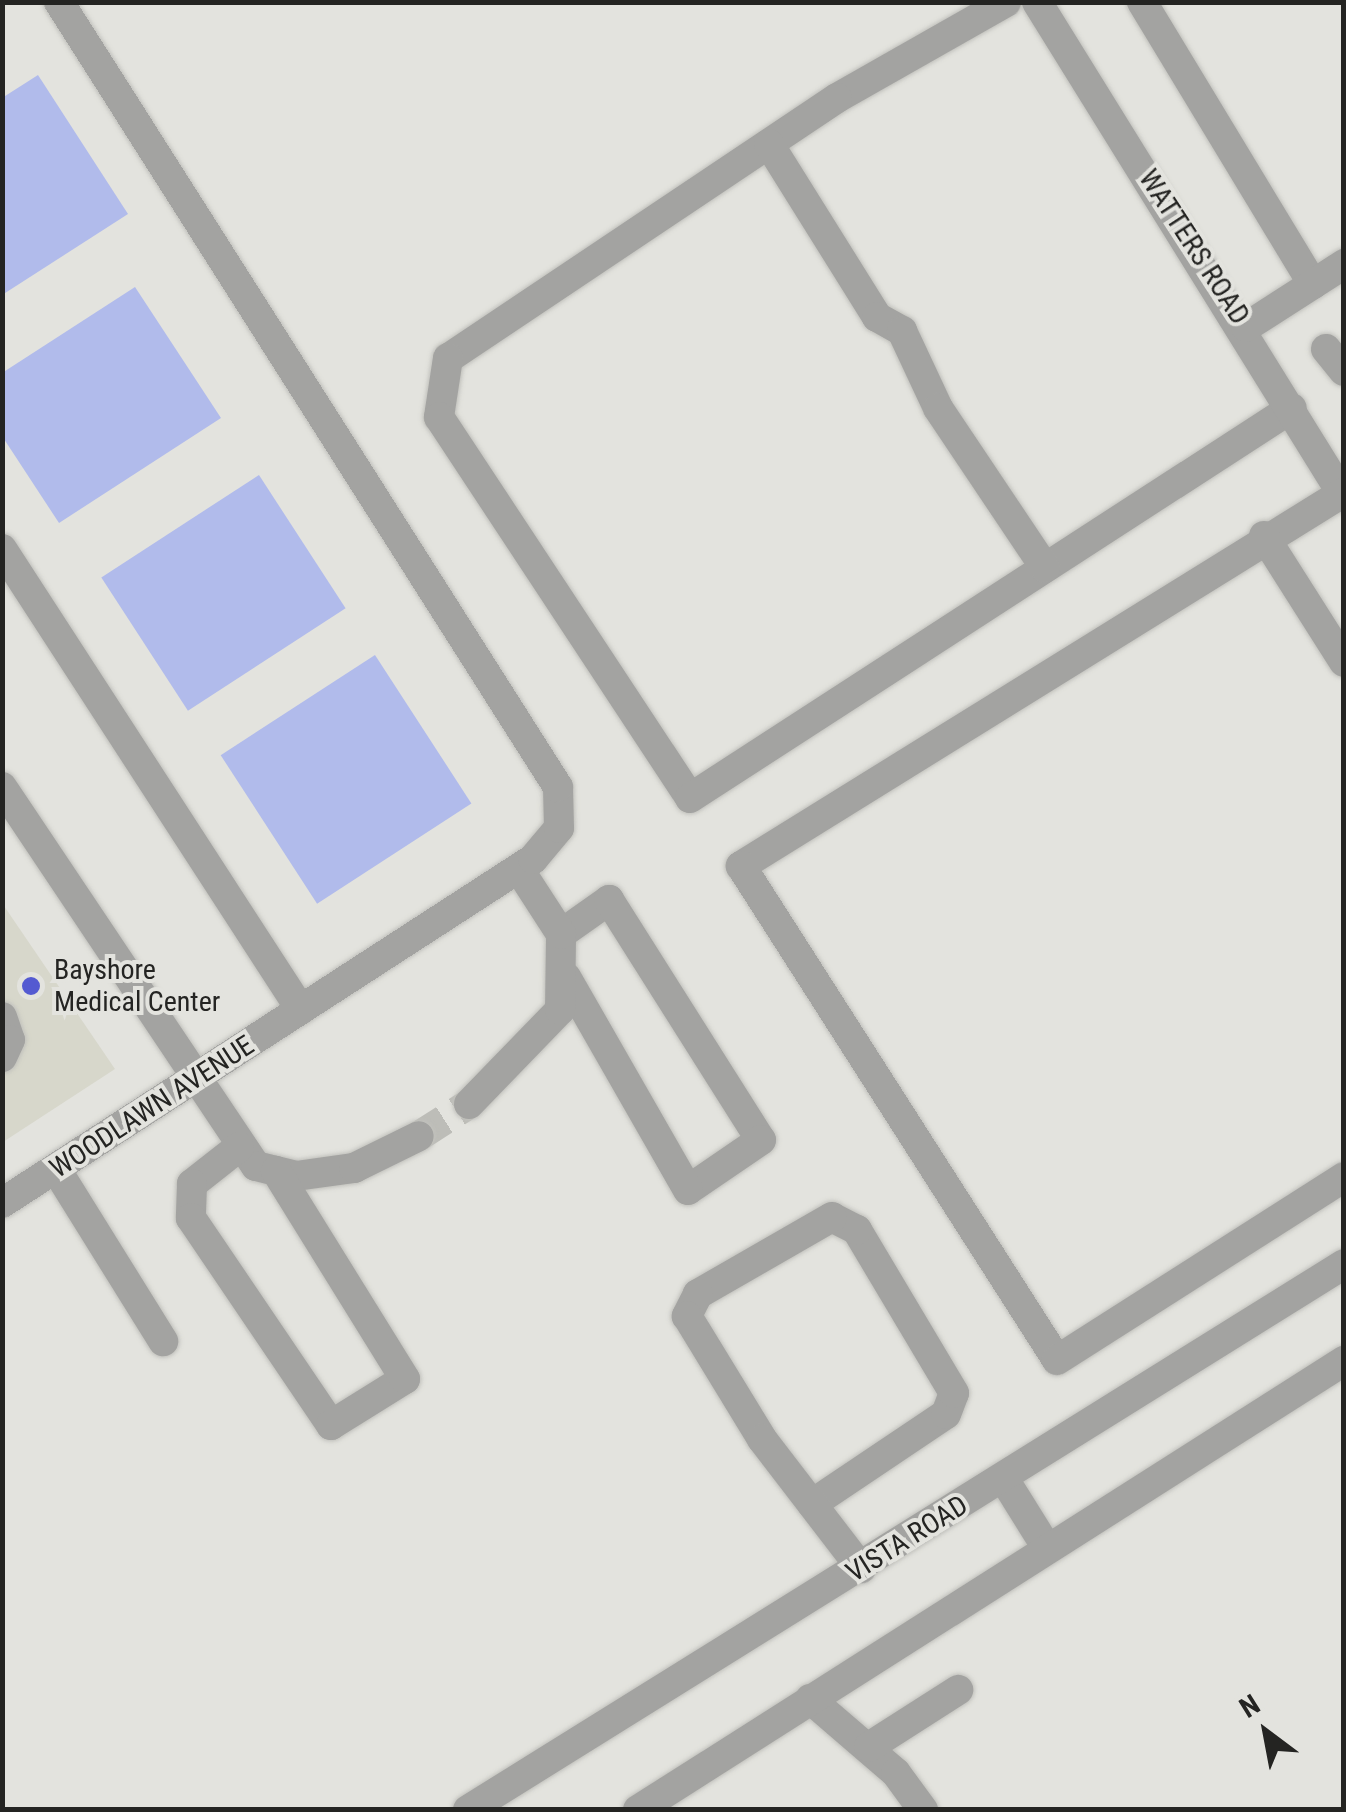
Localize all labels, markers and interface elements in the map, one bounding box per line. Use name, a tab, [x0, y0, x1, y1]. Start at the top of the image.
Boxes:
street label: WATTERS ROAD	[1132, 163, 1256, 331]
place label: Bayshore Medical Center	[54, 953, 220, 1019]
marker: Bayshore Medical Center	[18, 973, 44, 999]
street label: WOODLAWN AVENUE	[44, 1029, 260, 1185]
street label: VISTA ROAD	[840, 1489, 974, 1589]
north arrow	[1216, 1682, 1316, 1782]
text: N	[1234, 1688, 1266, 1725]

